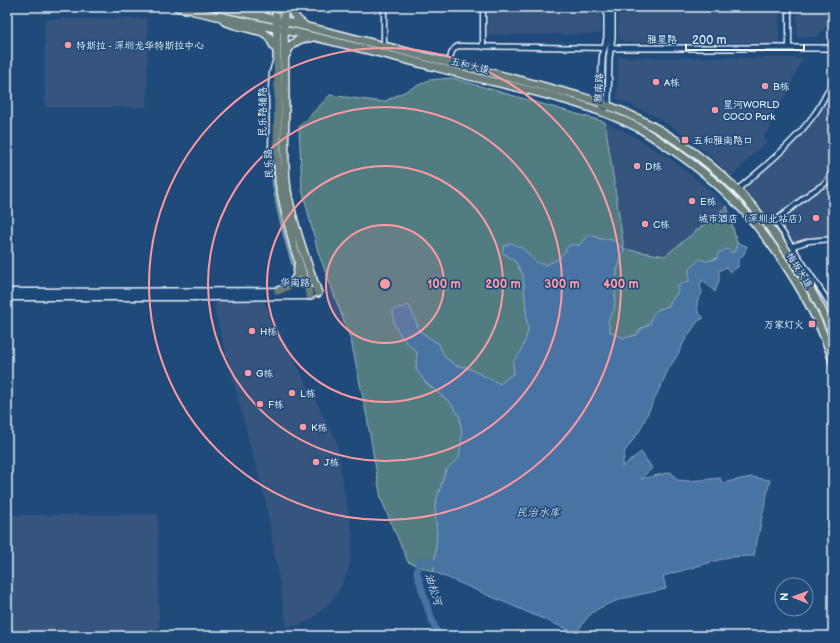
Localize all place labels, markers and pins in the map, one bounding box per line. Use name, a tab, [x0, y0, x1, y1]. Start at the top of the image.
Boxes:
marker: 特斯拉 - 深圳龙华特斯拉中心	[63, 40, 73, 50]
place label: 特斯拉 - 深圳龙华特斯拉中心	[76, 40, 204, 52]
marker: A栋	[651, 77, 661, 87]
place label: A栋	[664, 77, 680, 89]
marker: B栋	[760, 81, 770, 91]
place label: B栋	[773, 81, 790, 93]
place label: 星河WORLD COCO Park	[723, 99, 779, 123]
marker: 星河WORLD COCO Park	[710, 105, 720, 115]
marker: 五和雅南路口	[680, 135, 690, 145]
place label: 五和雅南路口	[693, 135, 753, 147]
marker: D栋	[632, 161, 642, 171]
place label: D栋	[645, 161, 662, 173]
marker: E栋	[687, 196, 697, 206]
place label: E栋	[700, 196, 717, 208]
place label: 城市酒店（深圳北站店）	[698, 213, 808, 225]
marker: 城市酒店（深圳北站店）	[811, 213, 821, 223]
marker: C栋	[640, 219, 650, 229]
place label: C栋	[653, 219, 670, 231]
centre of rings	[378, 277, 392, 291]
place label: 万家灯火	[764, 319, 804, 331]
marker: 万家灯火	[807, 319, 817, 329]
marker: H栋	[247, 326, 257, 336]
place label: H栋	[260, 326, 277, 338]
marker: G栋	[243, 368, 253, 378]
place label: G栋	[256, 368, 274, 380]
marker: L栋	[287, 388, 297, 398]
place label: L栋	[300, 388, 316, 400]
marker: F栋	[255, 399, 265, 409]
place label: F栋	[268, 399, 284, 411]
marker: K栋	[298, 422, 308, 432]
place label: K栋	[311, 422, 327, 434]
marker: J栋	[311, 457, 321, 467]
place label: J栋	[324, 457, 339, 469]

